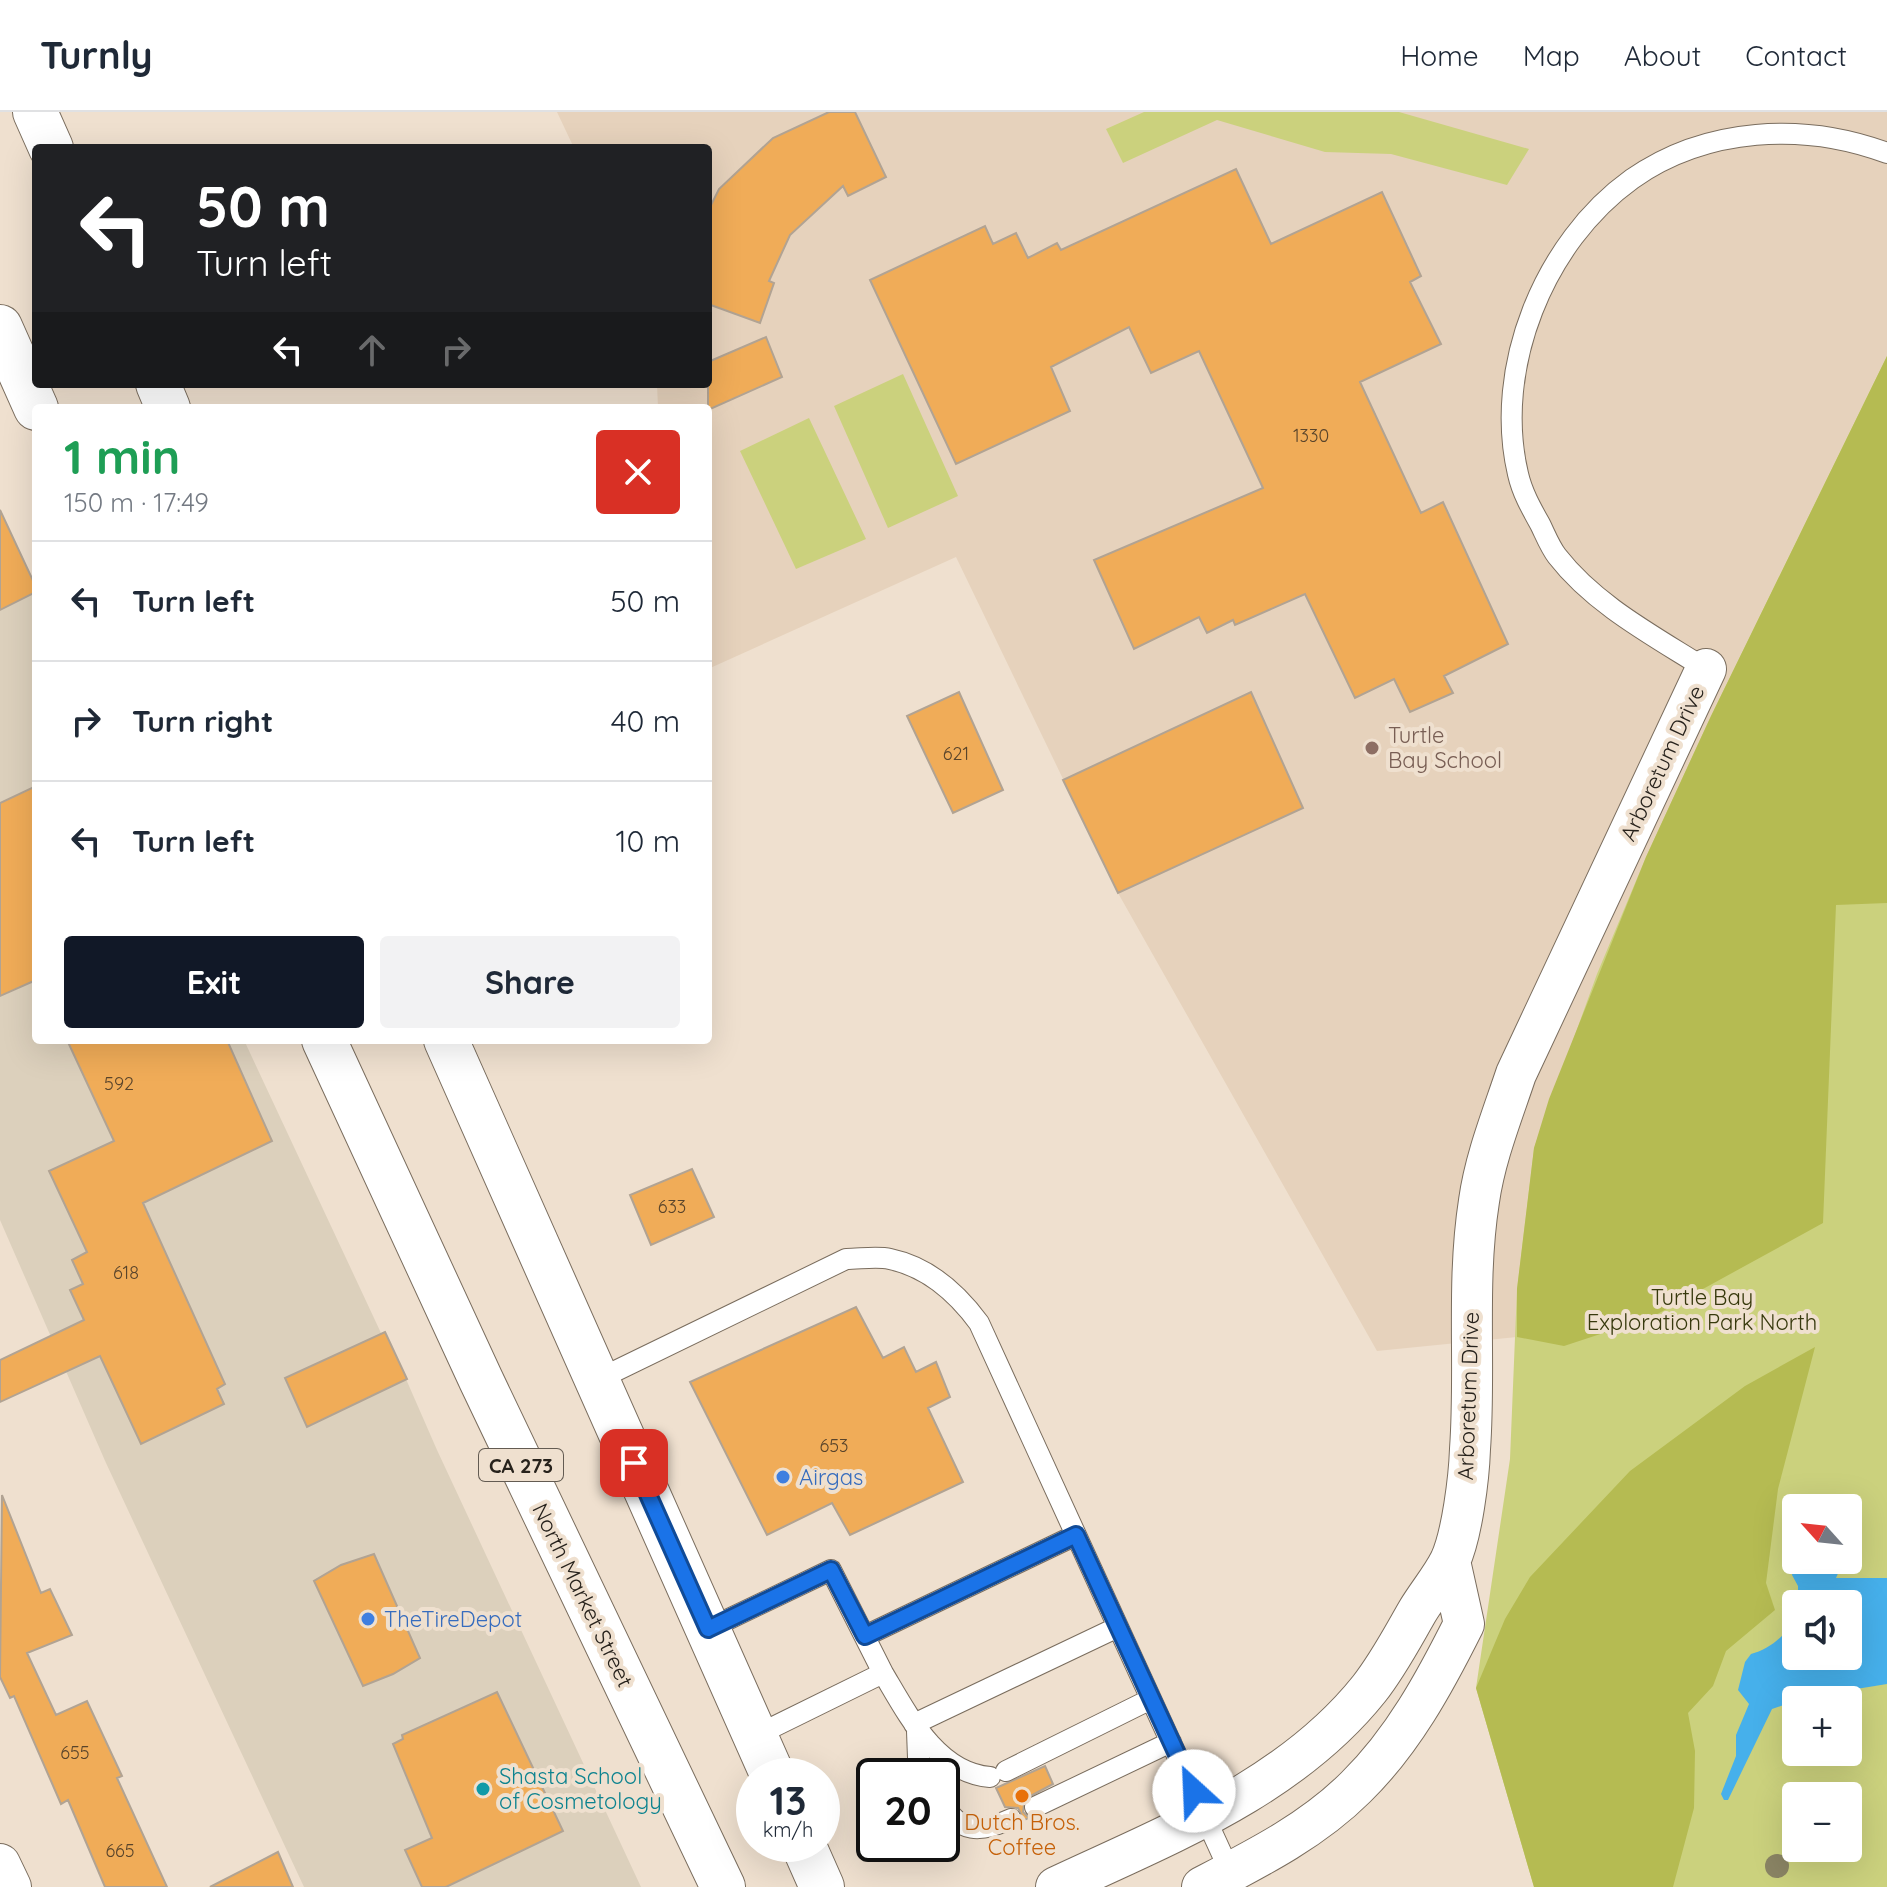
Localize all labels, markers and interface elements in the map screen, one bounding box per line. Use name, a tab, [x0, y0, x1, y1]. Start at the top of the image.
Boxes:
text: Turnly	[40, 31, 153, 79]
text: Home	[1400, 38, 1479, 73]
text: Map	[1523, 38, 1580, 73]
text: About	[1624, 38, 1701, 73]
text: Contact	[1745, 38, 1847, 73]
text: 50 m	[196, 171, 330, 241]
icon: left	[64, 176, 168, 280]
text: Turn left	[196, 240, 332, 285]
icon: left	[266, 328, 310, 372]
icon: ahead	[350, 328, 394, 372]
icon: right	[434, 328, 478, 372]
house number: 1330	[1293, 424, 1329, 447]
text: 1 min	[64, 426, 180, 486]
button: close	[596, 430, 680, 514]
text: 150 m · 17:49	[64, 486, 209, 519]
icon: left	[64, 579, 108, 623]
text: Turn left	[132, 582, 255, 620]
text: 50 m	[610, 582, 680, 620]
street label: Arboretum Drive	[1614, 681, 1710, 845]
icon: right	[64, 699, 108, 743]
text: Turn right	[132, 702, 273, 740]
text: 40 m	[611, 702, 680, 740]
place label: Turtle Bay School	[1388, 721, 1502, 774]
marker: Turtle Bay School	[1363, 739, 1381, 757]
house number: 621	[943, 742, 969, 765]
icon: left	[64, 819, 108, 863]
text: Turn left	[132, 822, 255, 860]
text: 10 m	[616, 822, 680, 860]
button: Exit	[64, 936, 364, 1028]
button: Share	[380, 936, 680, 1028]
house number: 592	[104, 1072, 134, 1095]
house number: 633	[658, 1195, 686, 1218]
house number: 618	[113, 1261, 139, 1284]
park label: Turtle Bay Exploration Park North	[1587, 1283, 1817, 1336]
street label: Arboretum Drive	[1451, 1311, 1485, 1481]
pin	[600, 1429, 668, 1497]
house number: 653	[820, 1434, 848, 1457]
icon: arrive	[612, 1441, 656, 1485]
road number: CA 273	[479, 1449, 563, 1481]
place label: Airgas	[799, 1463, 863, 1491]
marker: Airgas	[774, 1468, 792, 1486]
north arrow	[1782, 1494, 1862, 1574]
map controls	[1782, 1494, 1862, 1862]
street label: North Market Street	[526, 1499, 640, 1691]
button: sound	[1782, 1590, 1862, 1670]
place label: TheTireDepot	[384, 1605, 522, 1633]
marker: TheTireDepot	[359, 1610, 377, 1628]
button: +	[1782, 1686, 1862, 1766]
house number: 655	[60, 1741, 90, 1764]
position arrow	[1152, 1749, 1236, 1833]
speed limit sign: 20	[856, 1758, 960, 1862]
place label: Shasta School of Cosmetology	[499, 1762, 662, 1815]
text: 13	[769, 1775, 807, 1825]
marker: Shasta School of Cosmetology	[474, 1780, 492, 1798]
button: −	[1782, 1782, 1862, 1862]
marker: Dutch Bros. Coffee	[1013, 1787, 1031, 1805]
place label: Dutch Bros. Coffee	[964, 1808, 1080, 1861]
text: km/h	[763, 1817, 813, 1842]
house number: 665	[105, 1839, 135, 1862]

